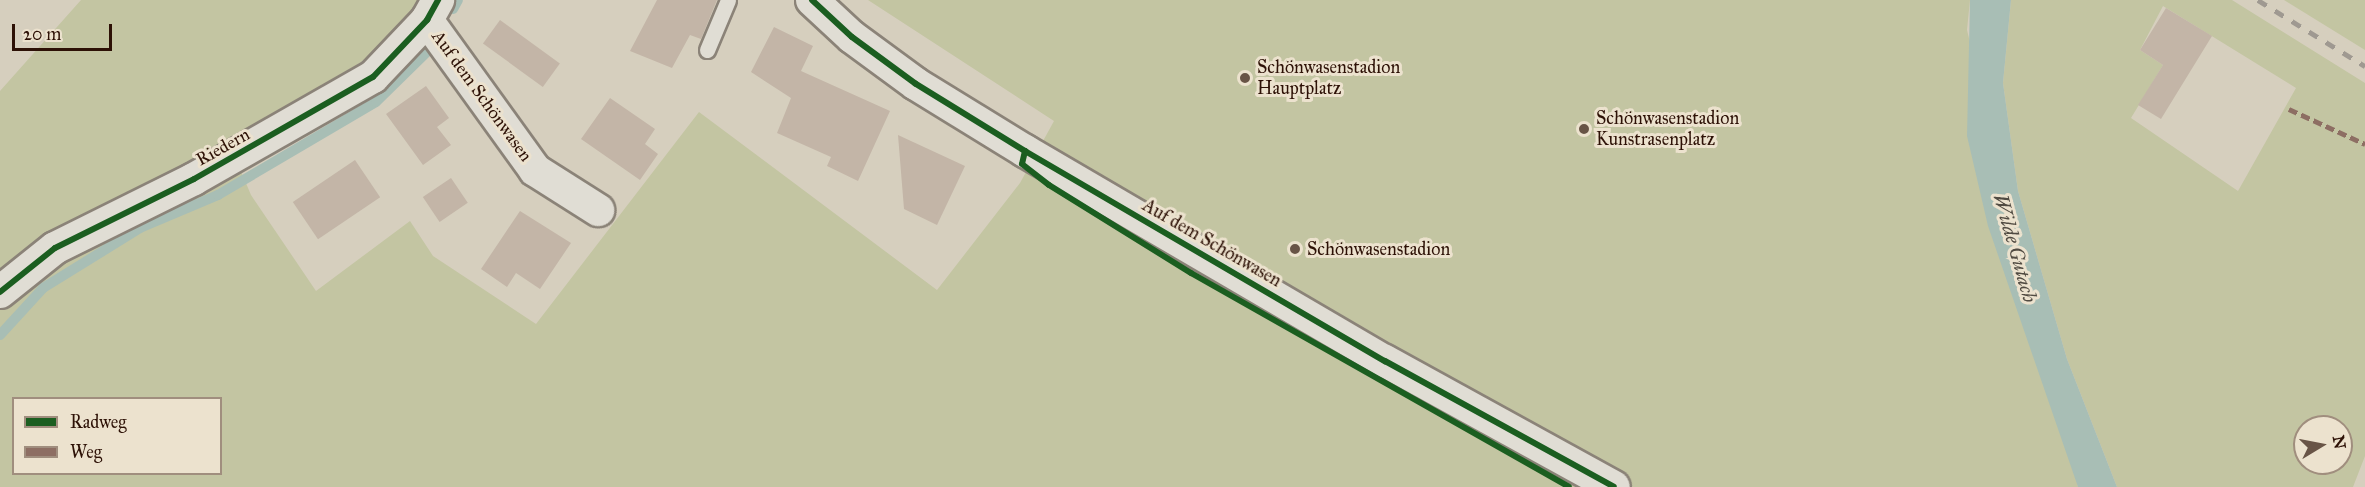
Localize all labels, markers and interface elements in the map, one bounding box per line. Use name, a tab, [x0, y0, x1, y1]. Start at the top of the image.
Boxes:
scale bar	[15, 12, 116, 50]
text: 20 m	[23, 23, 61, 45]
street label: Auf dem Schönwasen	[427, 26, 537, 166]
place label: Schönwasenstadion Hauptplatz	[1257, 57, 1400, 100]
marker: Schönwasenstadion Hauptplatz	[1238, 71, 1252, 85]
place label: Schönwasenstadion Kunstrasenplatz	[1596, 108, 1739, 150]
marker: Schönwasenstadion Kunstrasenplatz	[1577, 122, 1591, 136]
street label: Riedern	[192, 123, 254, 171]
water label: Wilde Gutach	[1988, 191, 2042, 305]
street label: Auf dem Schönwasen	[1139, 194, 1285, 292]
place label: Schönwasenstadion	[1307, 238, 1450, 260]
marker: Schönwasenstadion	[1288, 242, 1302, 256]
legend	[12, 397, 222, 475]
text: Radweg	[70, 411, 127, 433]
north arrow	[2293, 415, 2353, 475]
text: N	[2329, 434, 2350, 450]
text: Weg	[70, 441, 102, 463]

